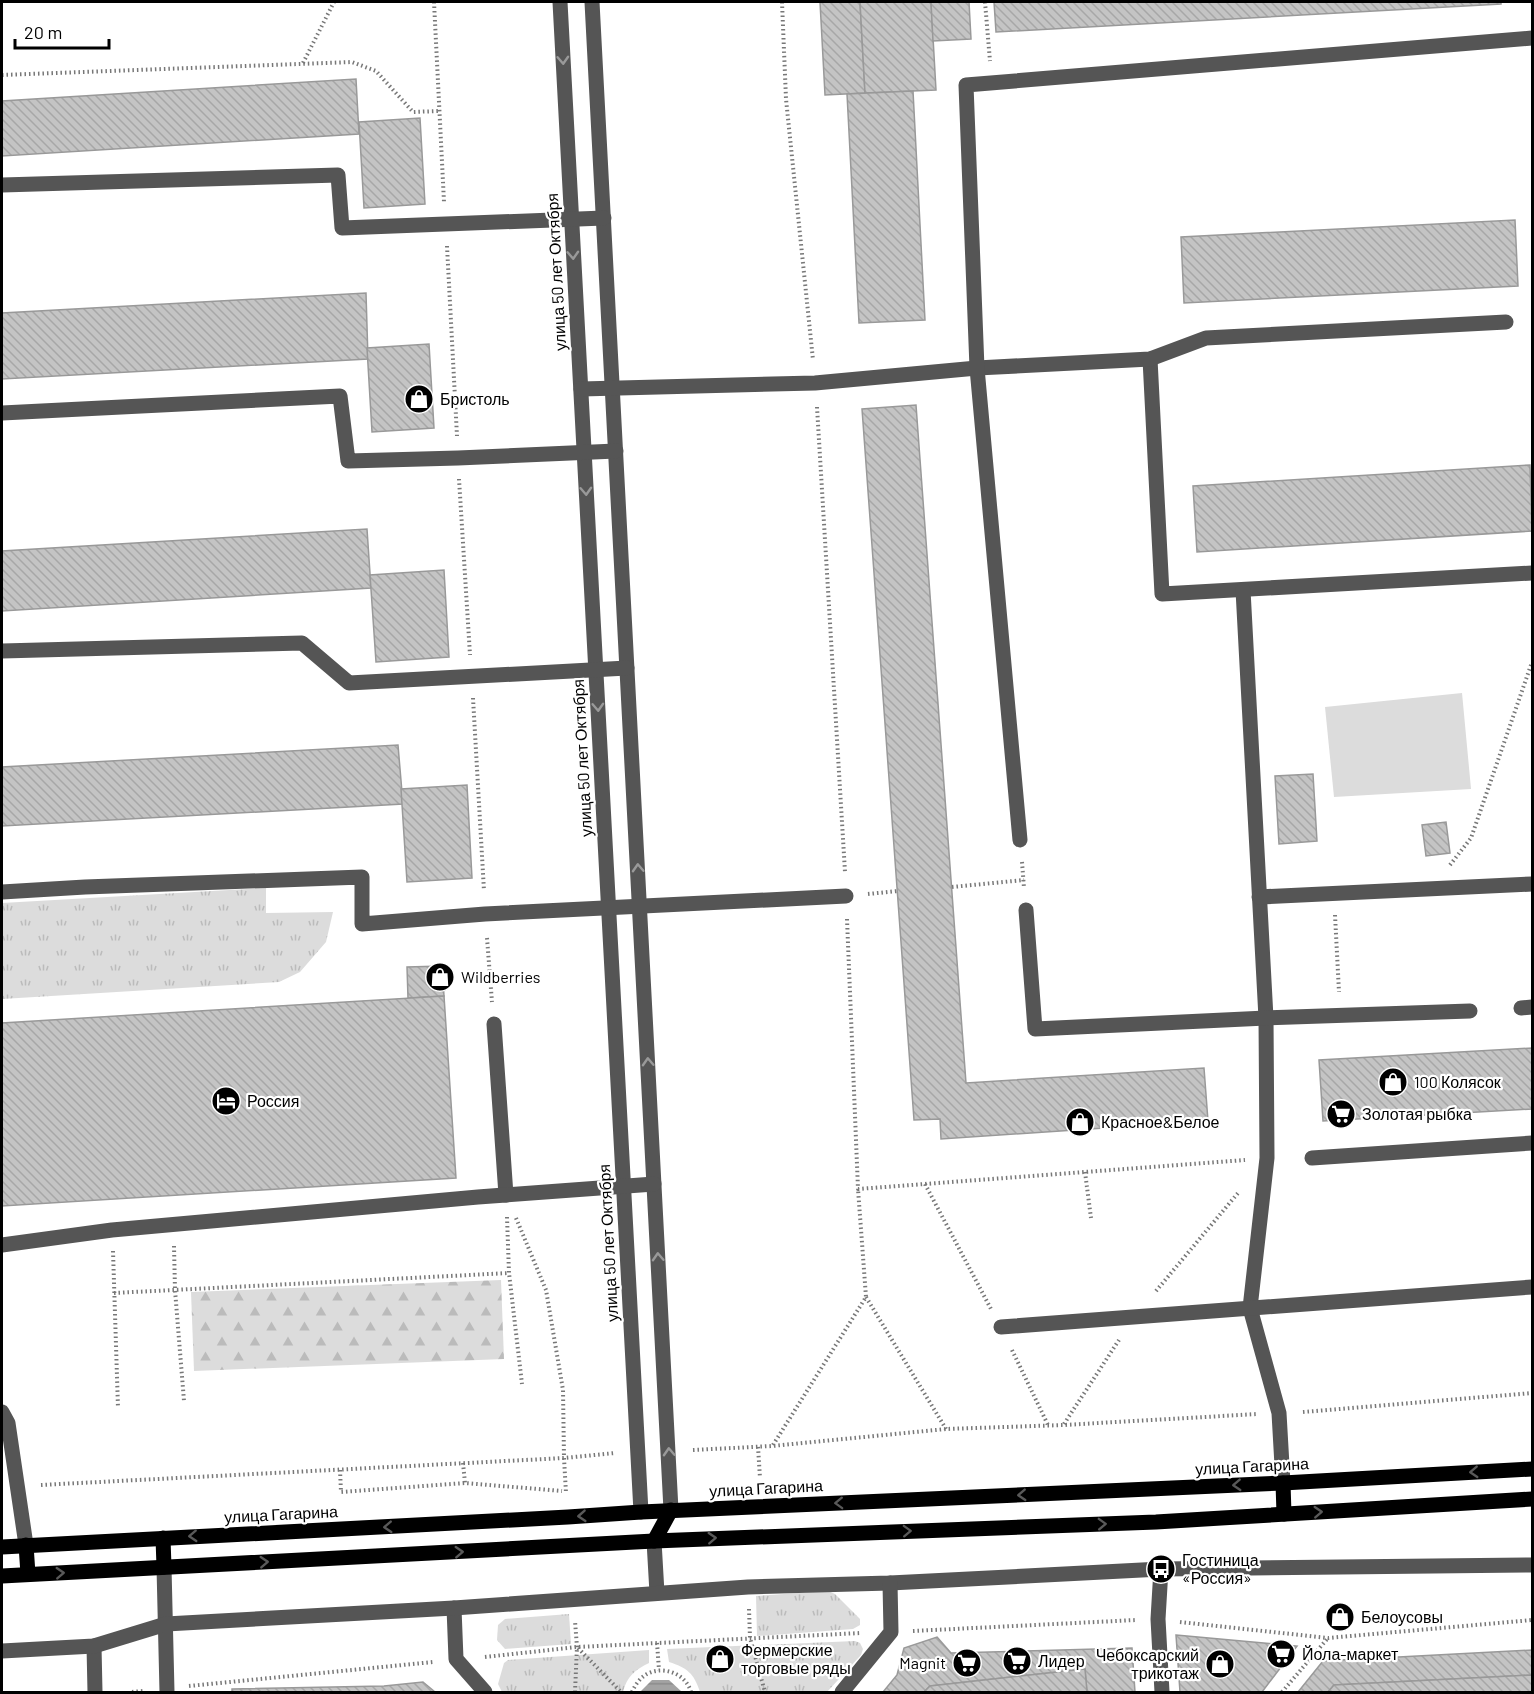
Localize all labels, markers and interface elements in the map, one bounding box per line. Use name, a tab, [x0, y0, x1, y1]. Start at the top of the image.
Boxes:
scale bar	[15, 12, 110, 50]
text: 20 m	[24, 21, 62, 43]
one-way arrow	[556, 55, 569, 64]
street label: улица 50 лет Октября	[542, 193, 569, 351]
one-way arrow	[567, 250, 580, 259]
shop icon: Бристоль	[403, 383, 435, 415]
place label: Бристоль	[440, 389, 510, 408]
one-way arrow	[580, 487, 593, 496]
street label: улица 50 лет Октября	[568, 679, 595, 837]
one-way arrow	[591, 702, 604, 711]
one-way arrow	[631, 863, 644, 872]
shop icon: Wildberries	[424, 961, 456, 993]
place label: Wildberries	[461, 967, 541, 986]
one-way arrow	[642, 1058, 655, 1067]
shop icon: 100 Колясок	[1377, 1066, 1409, 1098]
place label: 100 Колясок	[1414, 1072, 1502, 1091]
hotel icon: Россия	[210, 1085, 242, 1117]
place label: Россия	[247, 1091, 299, 1110]
supermarket icon: Золотая рыбка	[1325, 1098, 1357, 1130]
place label: Золотая рыбка	[1362, 1104, 1472, 1123]
shop icon: Красное&Белое	[1064, 1106, 1096, 1138]
place label: Красное&Белое	[1101, 1112, 1220, 1131]
street label: улица 50 лет Октября	[594, 1164, 621, 1322]
one-way arrow	[652, 1253, 665, 1262]
one-way arrow	[662, 1447, 675, 1456]
street label: улица Гагарина	[1195, 1453, 1309, 1478]
one-way arrow	[1470, 1466, 1479, 1479]
street label: улица Гагарина	[709, 1475, 823, 1500]
one-way arrow	[1233, 1479, 1242, 1492]
one-way arrow	[1017, 1489, 1026, 1502]
one-way arrow	[835, 1496, 844, 1509]
street label: улица Гагарина	[224, 1501, 338, 1526]
one-way arrow	[1313, 1505, 1322, 1518]
one-way arrow	[578, 1509, 587, 1522]
one-way arrow	[1098, 1517, 1107, 1530]
one-way arrow	[383, 1520, 392, 1533]
one-way arrow	[903, 1524, 912, 1537]
one-way arrow	[188, 1530, 197, 1543]
one-way arrow	[708, 1532, 717, 1545]
one-way arrow	[454, 1545, 463, 1558]
place label: Гостиница «Россия»	[1182, 1550, 1259, 1587]
bus stop icon: Гостиница «Россия»	[1145, 1553, 1177, 1585]
one-way arrow	[260, 1556, 269, 1569]
one-way arrow	[55, 1566, 64, 1579]
shop icon: Белоусовы	[1324, 1601, 1356, 1633]
place label: Белоусовы	[1361, 1607, 1443, 1626]
supermarket icon: Йола-маркет	[1265, 1638, 1297, 1670]
place label: Фермерские торговые ряды	[741, 1640, 851, 1677]
shop icon: Фермерские торговые ряды	[704, 1643, 736, 1675]
place label: Йола-маркет	[1302, 1644, 1399, 1663]
supermarket icon: Лидер	[1001, 1645, 1033, 1677]
place label: Чебоксарский трикотаж	[1096, 1645, 1199, 1682]
supermarket icon: Magnit	[951, 1647, 983, 1679]
shop icon: Чебоксарский трикотаж	[1204, 1648, 1236, 1680]
place label: Лидер	[1038, 1651, 1085, 1670]
place label: Magnit	[899, 1653, 946, 1672]

